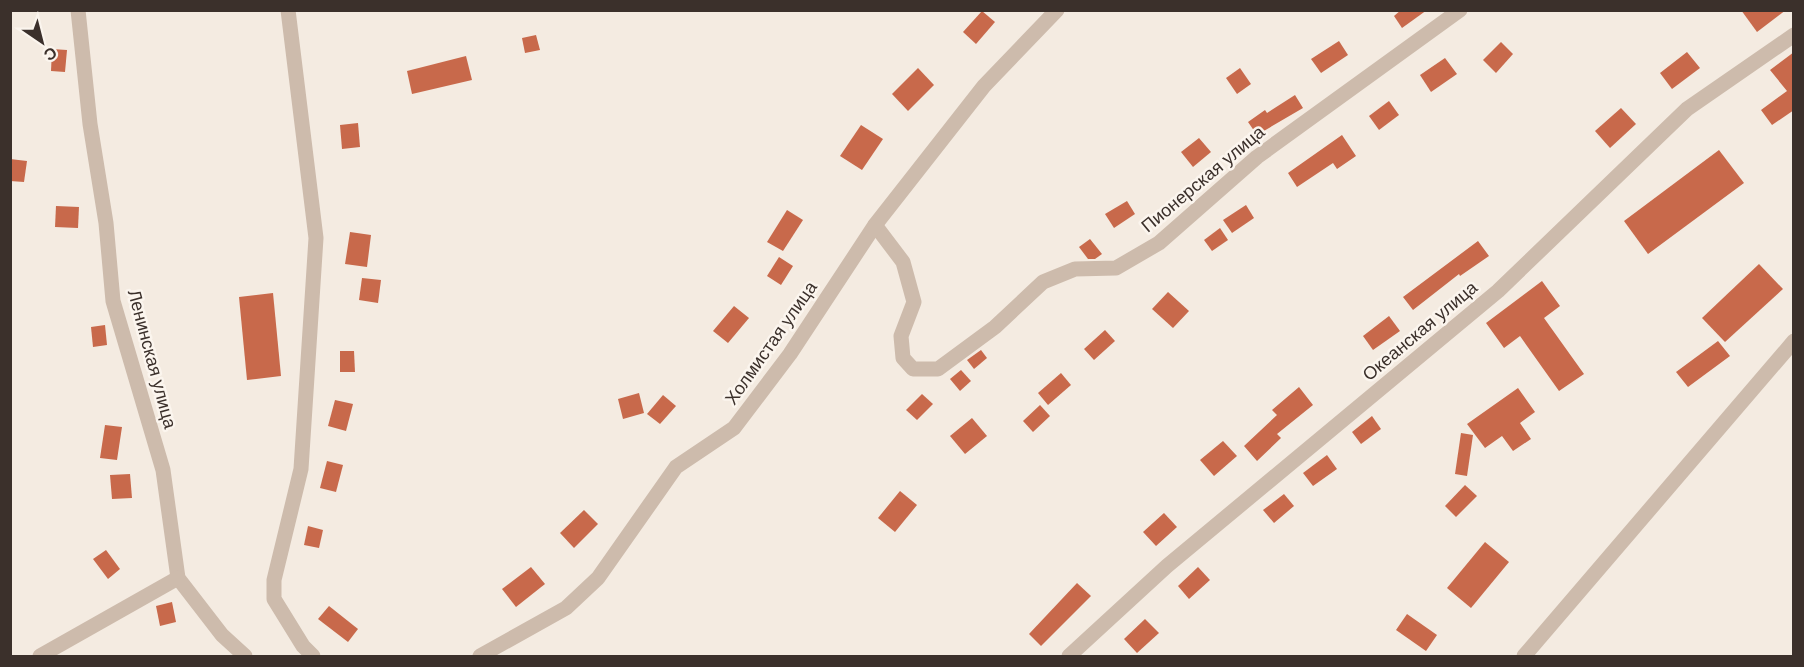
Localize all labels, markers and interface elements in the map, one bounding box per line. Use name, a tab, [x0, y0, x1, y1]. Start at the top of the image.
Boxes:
north arrow	[12, 12, 72, 72]
text: С	[39, 42, 61, 66]
street label: Пионерская улица	[1136, 120, 1271, 238]
street label: Океанская улица	[1357, 275, 1483, 386]
street label: Холмистая улица	[719, 276, 823, 409]
street label: Ленинская улица	[122, 287, 182, 432]

